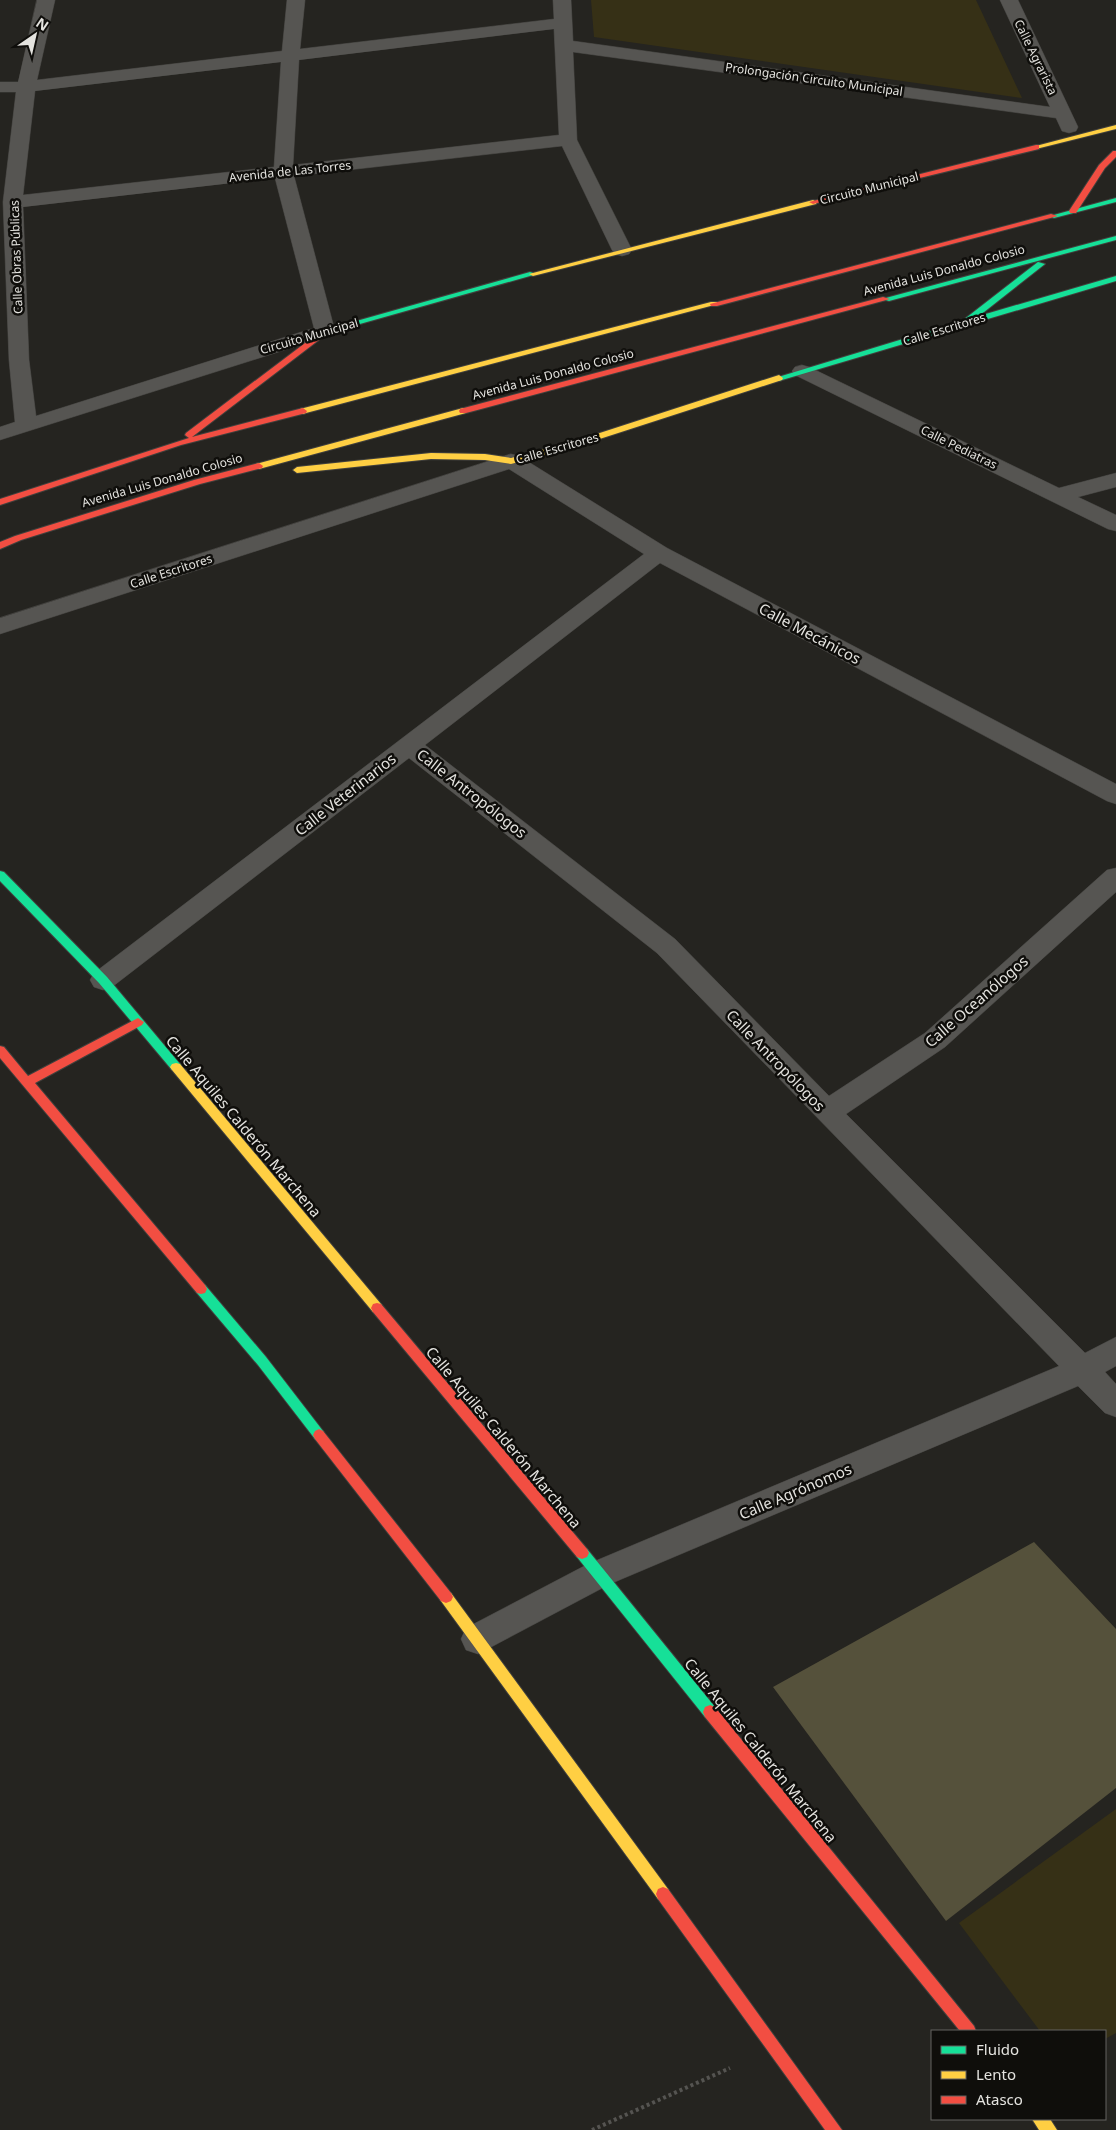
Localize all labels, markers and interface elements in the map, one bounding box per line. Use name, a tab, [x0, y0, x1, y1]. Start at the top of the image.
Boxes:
north arrow	[10, 10, 60, 60]
text: N	[33, 13, 53, 35]
street label: Calle Agrarista	[1010, 17, 1062, 97]
street label: Prolongación Circuito Municipal	[724, 58, 904, 100]
street label: Avenida de Las Torres	[228, 156, 352, 186]
street label: Circuito Municipal	[818, 168, 920, 208]
street label: Calle Obras Públicas	[6, 200, 26, 314]
street label: Avenida Luis Donaldo Colosio	[861, 240, 1027, 300]
street label: Calle Escritores	[901, 308, 988, 350]
street label: Circuito Municipal	[258, 314, 360, 358]
street label: Avenida Luis Donaldo Colosio	[470, 344, 636, 404]
street label: Calle Pediatras	[918, 421, 1000, 473]
street label: Calle Escritores	[514, 428, 601, 468]
street label: Avenida Luis Donaldo Colosio	[80, 449, 244, 511]
street label: Calle Escritores	[128, 550, 215, 592]
street label: Calle Mecánicos	[756, 598, 864, 668]
street label: Calle Antropólogos	[413, 744, 531, 842]
street label: Calle Veterinarios	[290, 748, 400, 840]
street label: Calle Oceanólogos	[920, 951, 1032, 1051]
street label: Calle Antropólogos	[722, 1005, 830, 1115]
street label: Calle Aquiles Calderón Marchena	[162, 1031, 326, 1221]
street label: Calle Aquiles Calderón Marchena	[422, 1342, 586, 1532]
street label: Calle Agrónomos	[736, 1458, 854, 1524]
street label: Calle Aquiles Calderón Marchena	[680, 1654, 842, 1846]
legend	[931, 2030, 1106, 2120]
text: Fluido	[976, 2039, 1019, 2059]
text: Lento	[976, 2064, 1016, 2084]
text: Atasco	[976, 2089, 1023, 2109]

